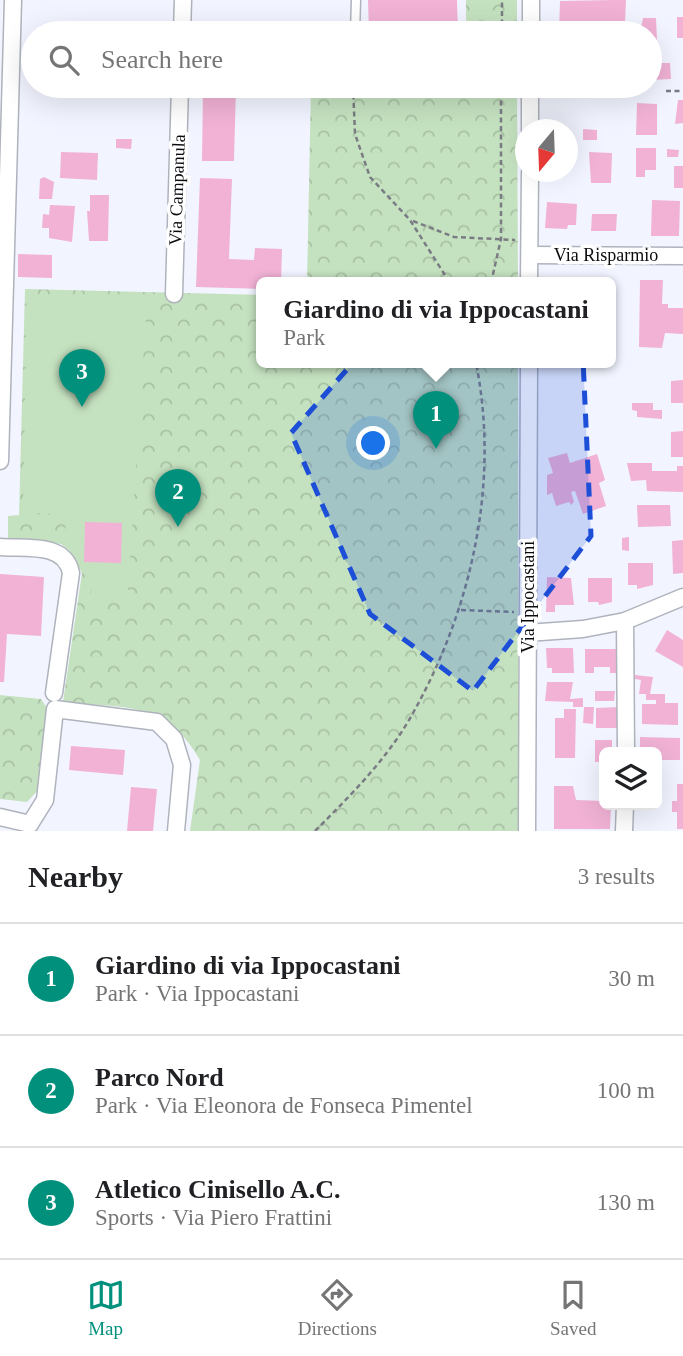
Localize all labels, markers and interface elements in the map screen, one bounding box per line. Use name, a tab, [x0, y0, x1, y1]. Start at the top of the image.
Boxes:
search box	[21, 21, 662, 98]
icon: search	[45, 41, 83, 79]
text: Search here	[101, 45, 223, 74]
north arrow	[515, 119, 578, 182]
street label: Via Campanula	[165, 134, 189, 246]
street label: Via Risparmio	[554, 245, 658, 265]
popup	[256, 277, 616, 368]
text: Giardino di via Ippocastani	[283, 295, 589, 324]
text: Park	[283, 325, 325, 350]
pin: 3	[59, 349, 105, 407]
pin: 1	[413, 391, 459, 449]
your location	[356, 426, 390, 460]
pin: 2	[155, 469, 201, 527]
street label: Via Ippocastani	[518, 541, 538, 653]
map controls	[599, 747, 662, 810]
button: layers	[599, 747, 662, 810]
text: Nearby	[28, 860, 123, 893]
text: 3 results	[578, 864, 655, 889]
text: Giardino di via Ippocastani	[95, 951, 401, 980]
text: 1	[45, 966, 57, 991]
text: 30 m	[608, 966, 655, 991]
text: Park · Via Ippocastani	[95, 981, 300, 1006]
text: Parco Nord	[95, 1063, 224, 1092]
text: 2	[45, 1078, 57, 1103]
text: 100 m	[597, 1078, 655, 1103]
text: Park · Via Eleonora de Fonseca Pimentel	[95, 1093, 473, 1118]
text: Atletico Cinisello A.C.	[95, 1175, 341, 1204]
text: 3	[45, 1190, 57, 1215]
text: 130 m	[597, 1190, 655, 1215]
text: Sports · Via Piero Frattini	[95, 1205, 332, 1230]
tab: Map	[87, 1276, 125, 1340]
tab: Directions	[298, 1276, 377, 1340]
tab: Saved	[550, 1276, 596, 1340]

